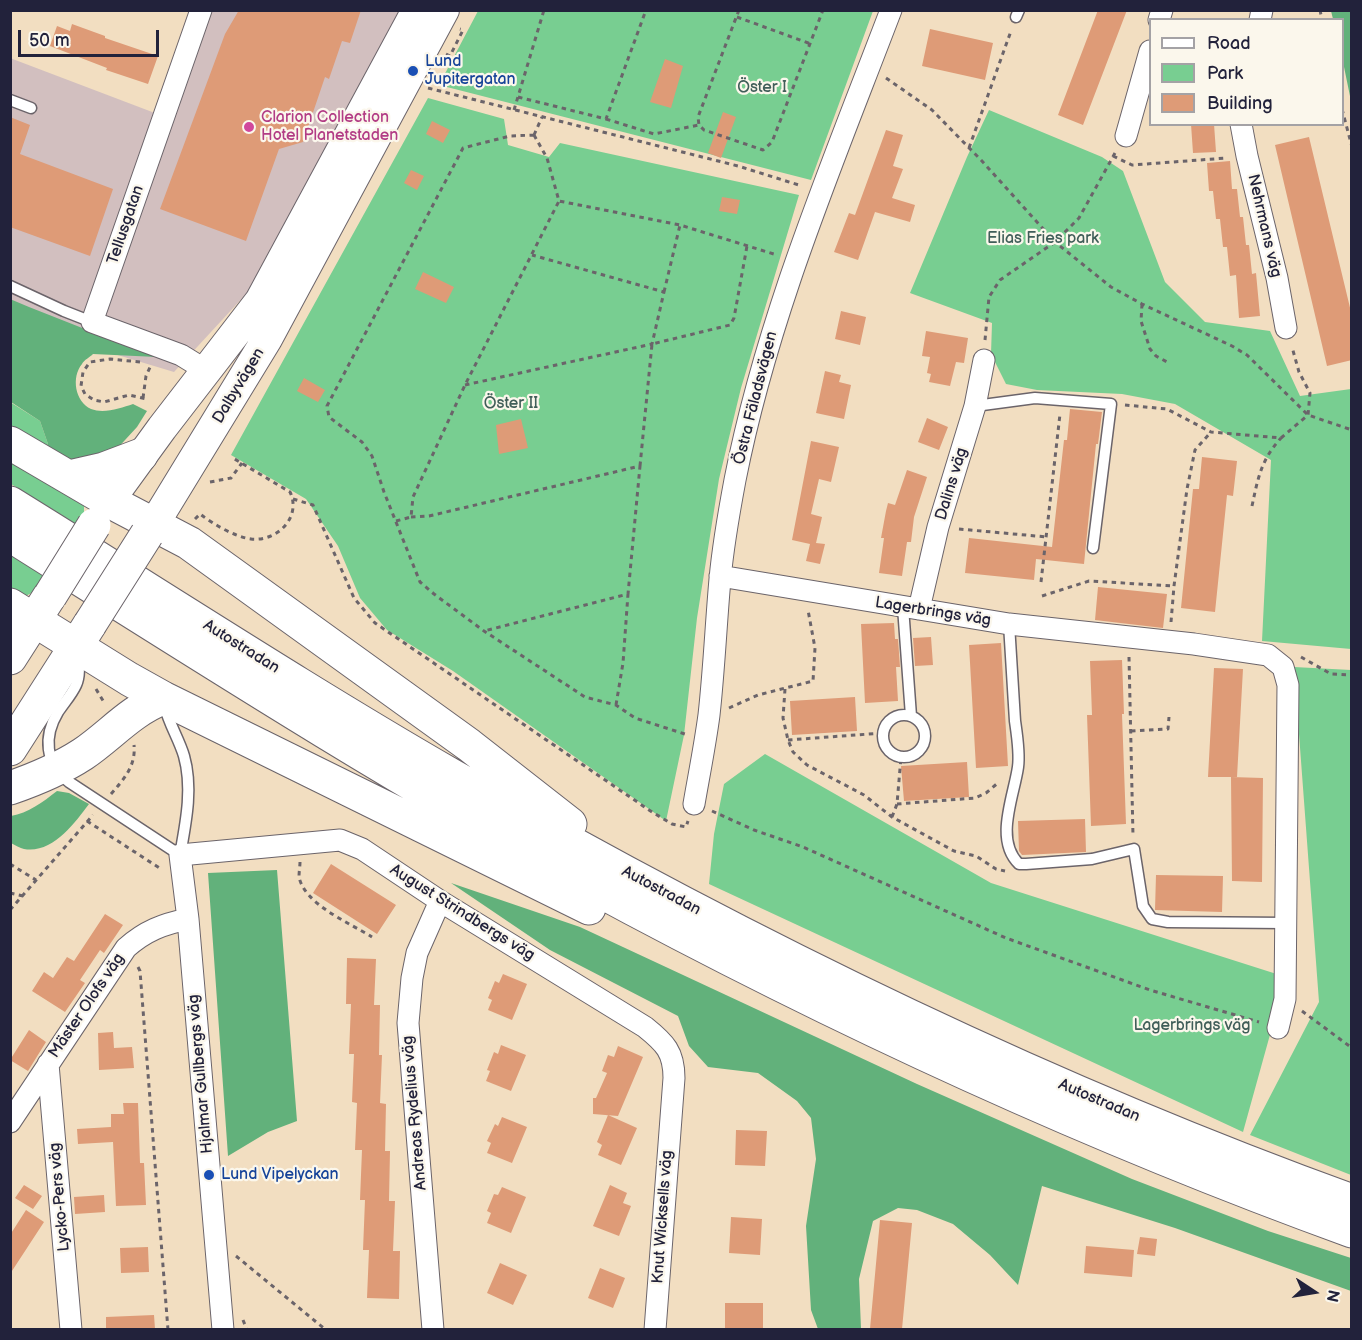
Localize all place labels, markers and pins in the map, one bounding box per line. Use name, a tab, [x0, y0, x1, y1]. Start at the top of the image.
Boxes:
place label: Lund Jupitergatan	[425, 52, 515, 90]
marker: Lund Jupitergatan	[406, 64, 420, 78]
place label: Clarion Collection Hotel Planetstaden	[261, 108, 398, 146]
marker: Clarion Collection Hotel Planetstaden	[242, 120, 256, 134]
place label: Lund Vipelyckan	[221, 1165, 339, 1185]
marker: Lund Vipelyckan	[202, 1168, 216, 1182]

